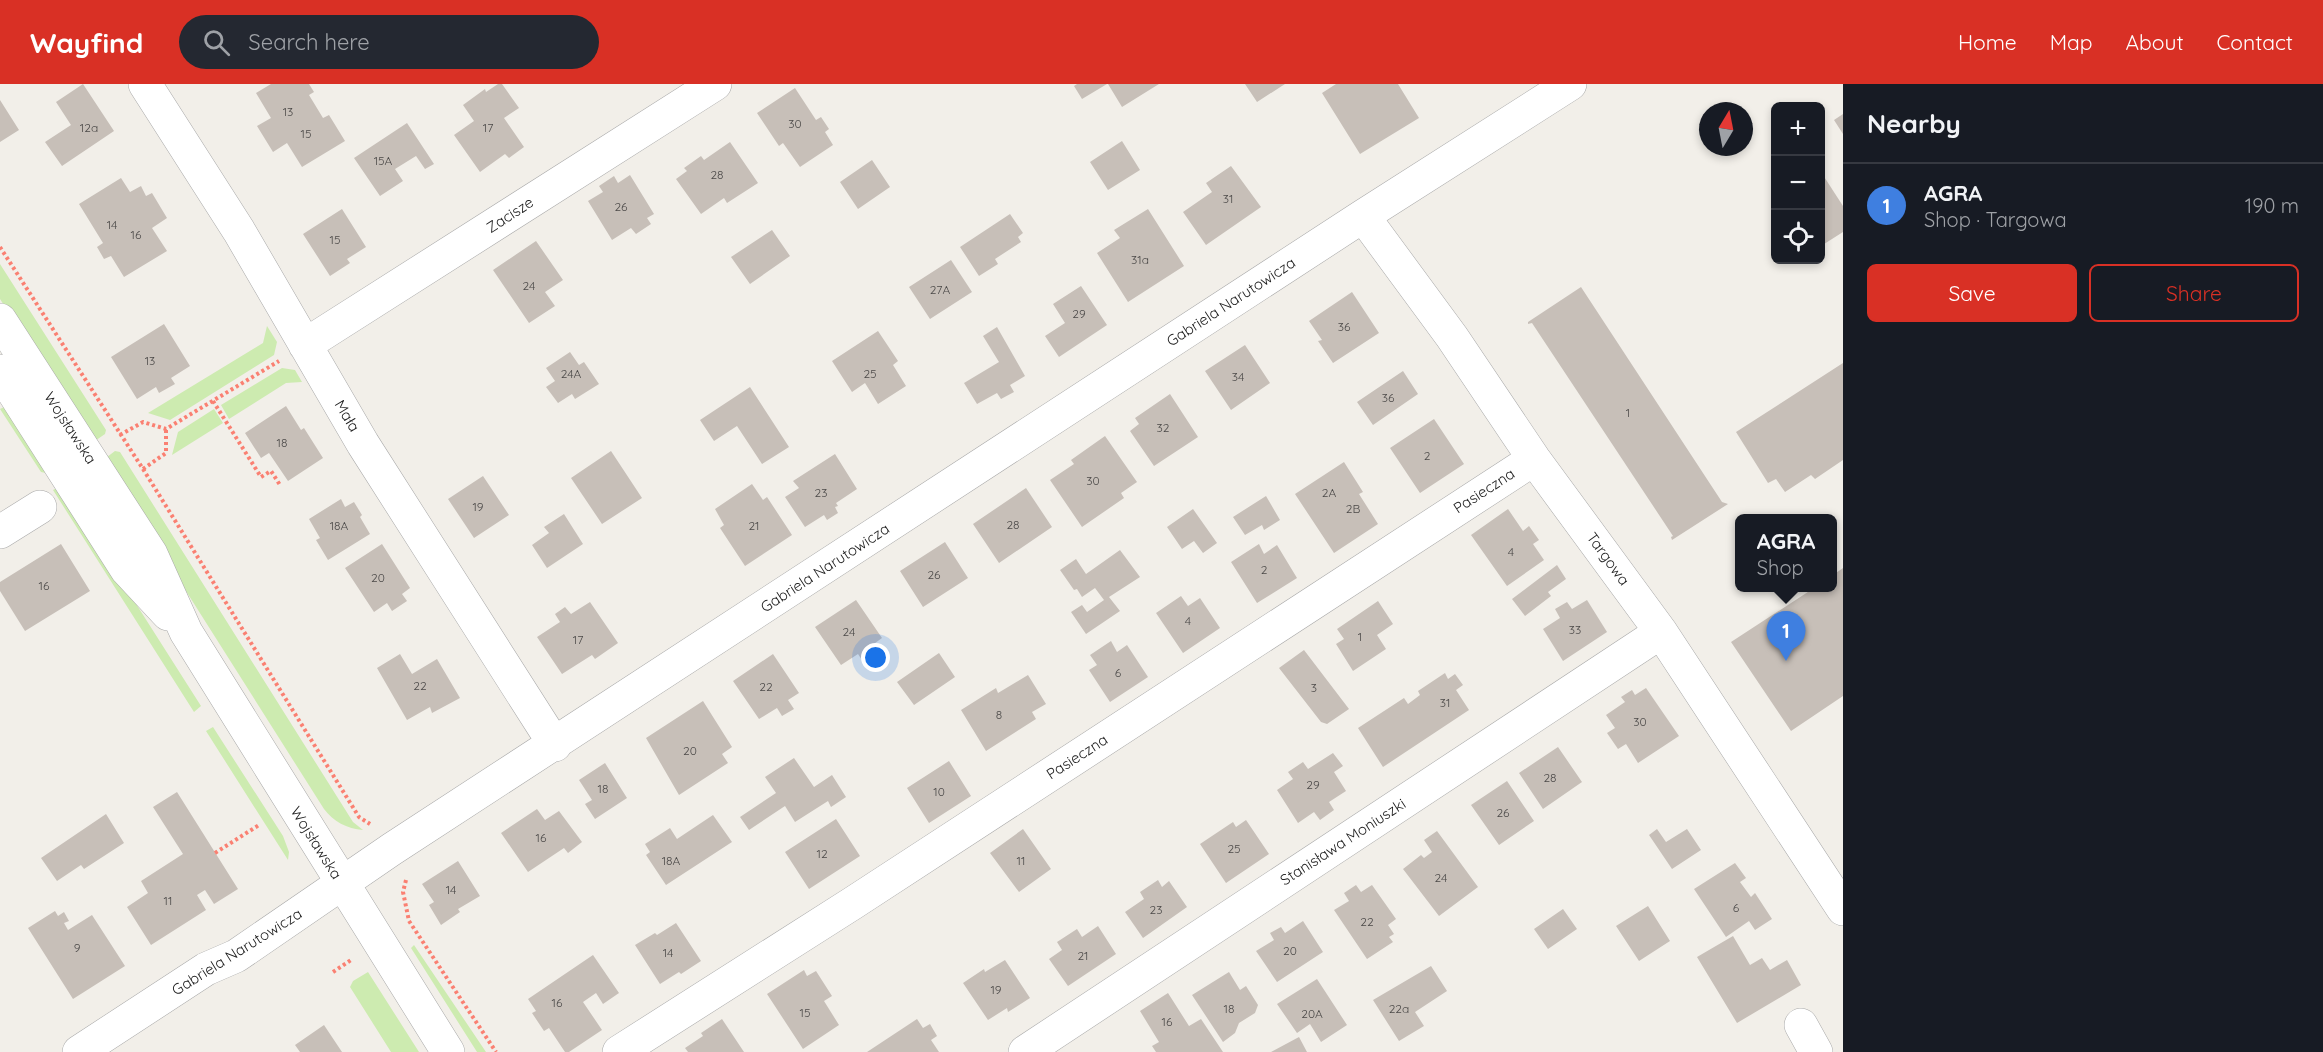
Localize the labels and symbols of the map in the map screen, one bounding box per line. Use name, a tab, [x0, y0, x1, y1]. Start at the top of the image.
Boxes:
north arrow	[1699, 102, 1753, 156]
house number: 13	[283, 104, 293, 119]
house number: 30	[788, 116, 802, 131]
house number: 12a	[80, 120, 98, 135]
house number: 17	[483, 120, 493, 135]
house number: 15	[301, 126, 311, 141]
house number: 15A	[374, 153, 393, 168]
house number: 28	[710, 167, 724, 182]
house number: 31	[1223, 191, 1233, 206]
street label: Zacisze	[483, 192, 537, 237]
house number: 26	[614, 199, 628, 214]
house number: 14	[107, 217, 117, 232]
house number: 16	[131, 227, 142, 242]
house number: 15	[330, 232, 340, 247]
house number: 31a	[1131, 252, 1149, 267]
street label: Gabriela Narutowicza	[1163, 253, 1299, 350]
house number: 24	[523, 278, 535, 293]
house number: 27A	[930, 282, 950, 297]
house number: 29	[1072, 306, 1086, 321]
house number: 36	[1338, 319, 1351, 334]
house number: 13	[145, 353, 155, 368]
house number: 24A	[561, 366, 582, 381]
house number: 25	[863, 366, 877, 381]
house number: 34	[1232, 369, 1244, 384]
street label: Wojsławska	[40, 388, 101, 467]
house number: 36	[1382, 390, 1395, 405]
street label: Mała	[331, 396, 364, 435]
house number: 1	[1626, 405, 1630, 420]
house number: 32	[1157, 420, 1170, 435]
house number: 18	[277, 435, 287, 450]
house number: 2	[1424, 448, 1431, 463]
street label: Pasieczna	[1449, 464, 1518, 517]
house number: 30	[1086, 473, 1100, 488]
house number: 23	[815, 485, 827, 500]
house number: 2A	[1322, 485, 1336, 500]
house number: 19	[472, 499, 484, 514]
house number: 2B	[1346, 501, 1360, 516]
house number: 28	[1006, 517, 1020, 532]
house number: 18A	[330, 518, 349, 533]
house number: 21	[748, 518, 760, 533]
street label: Gabriela Narutowicza	[757, 519, 893, 616]
street label: Targowa	[1583, 529, 1634, 589]
house number: 4	[1508, 544, 1514, 559]
house number: 2	[1261, 562, 1268, 577]
house number: 26	[927, 567, 941, 582]
house number: 20	[371, 570, 385, 585]
house number: 16	[39, 578, 50, 593]
pin: 1	[1766, 612, 1806, 661]
house number: 4	[1185, 613, 1191, 628]
house number: 33	[1569, 622, 1581, 637]
house number: 24	[843, 624, 855, 639]
house number: 1	[1358, 629, 1362, 644]
house number: 17	[573, 632, 583, 647]
your location	[861, 643, 890, 672]
house number: 6	[1115, 665, 1122, 680]
house number: 22	[413, 678, 427, 693]
house number: 22	[759, 679, 773, 694]
house number: 3	[1311, 680, 1317, 695]
house number: 31	[1440, 695, 1450, 710]
house number: 8	[996, 707, 1002, 722]
house number: 30	[1633, 714, 1647, 729]
street label: Pasieczna	[1042, 730, 1111, 783]
house number: 20	[683, 743, 697, 758]
house number: 28	[1543, 770, 1557, 785]
house number: 29	[1306, 777, 1320, 792]
house number: 18	[598, 781, 608, 796]
house number: 10	[933, 784, 945, 799]
street label: Stanisława Moniuszki	[1276, 794, 1409, 889]
street label: Wojsławska	[287, 803, 346, 883]
house number: 26	[1496, 805, 1510, 820]
house number: 16	[536, 830, 547, 845]
house number: 25	[1227, 841, 1241, 856]
house number: 12	[816, 846, 828, 861]
house number: 18A	[662, 853, 681, 868]
house number: 11	[1017, 853, 1025, 868]
house number: 24	[1435, 870, 1447, 885]
house number: 14	[446, 882, 456, 897]
house number: 11	[164, 893, 172, 908]
house number: 6	[1733, 900, 1740, 915]
house number: 23	[1150, 902, 1162, 917]
street label: Gabriela Narutowicza	[168, 904, 305, 999]
house number: 22	[1360, 914, 1374, 929]
house number: 9	[74, 940, 81, 955]
house number: 20	[1283, 943, 1297, 958]
house number: 14	[663, 945, 673, 960]
house number: 21	[1077, 948, 1089, 963]
house number: 19	[990, 982, 1002, 997]
house number: 16	[552, 995, 563, 1010]
house number: 18	[1224, 1001, 1234, 1016]
house number: 22a	[1389, 1001, 1409, 1016]
house number: 15	[800, 1005, 810, 1020]
house number: 20A	[1301, 1006, 1323, 1021]
house number: 16	[1162, 1014, 1173, 1029]

